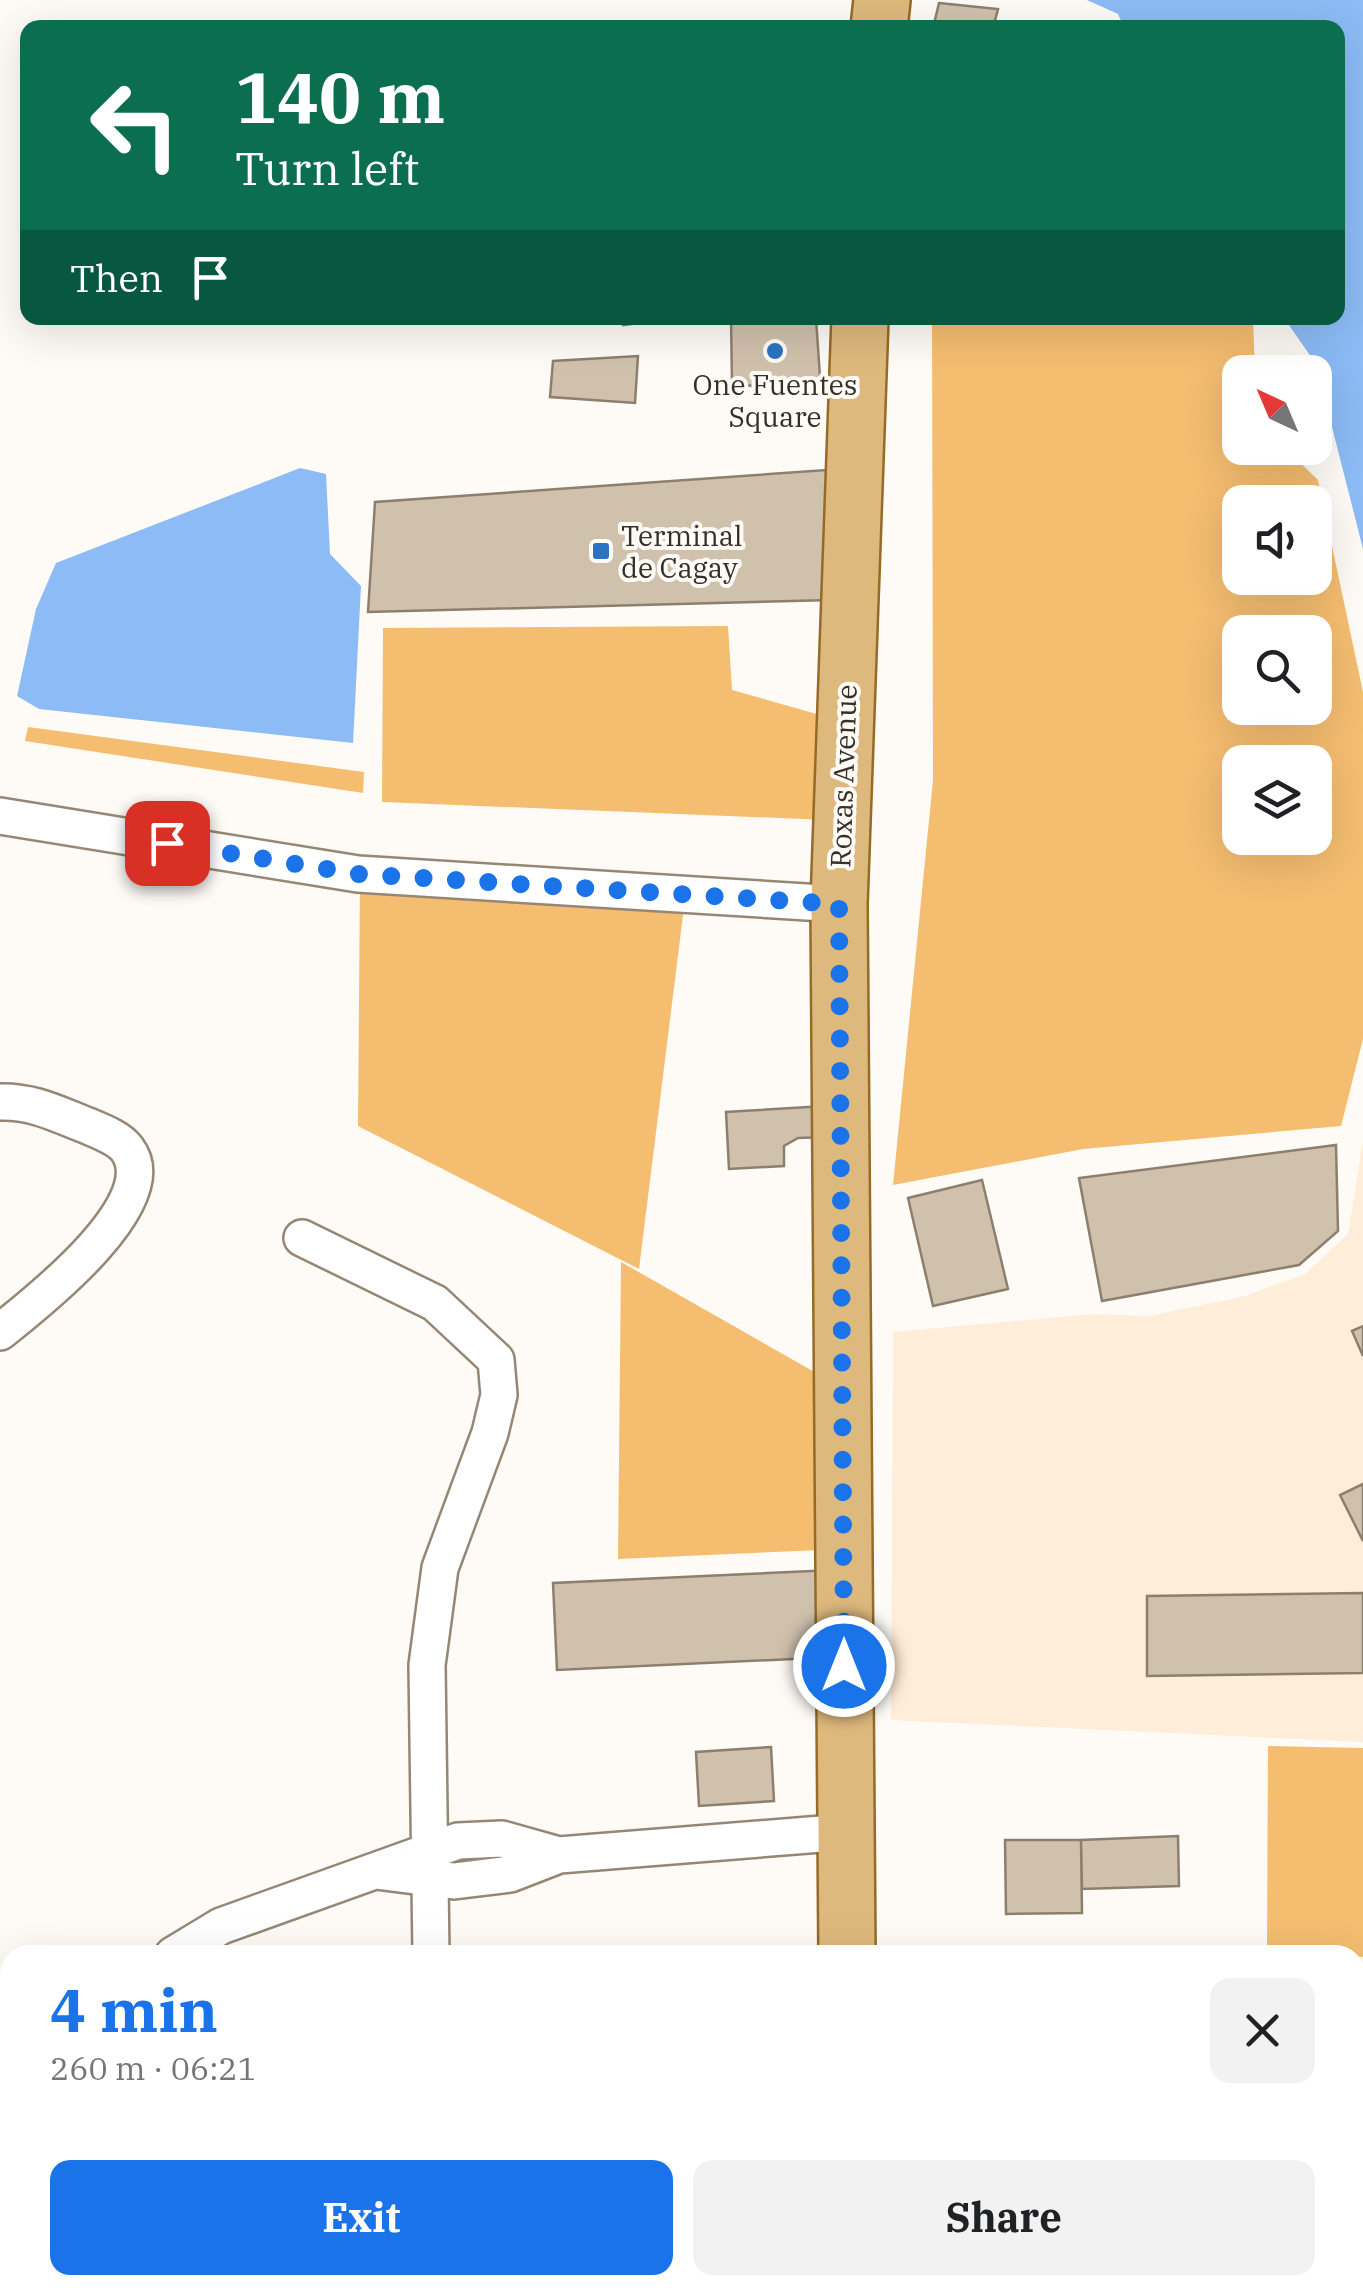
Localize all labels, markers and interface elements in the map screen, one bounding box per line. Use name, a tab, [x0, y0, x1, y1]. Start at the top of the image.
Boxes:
text: 140 m	[235, 51, 445, 142]
icon: left	[70, 60, 200, 190]
text: Turn left	[235, 139, 419, 197]
icon: arrive	[183, 250, 238, 305]
text: Then	[70, 253, 163, 302]
marker: One Fuentes Square	[764, 340, 786, 362]
north arrow	[1222, 355, 1332, 465]
map controls	[1222, 355, 1332, 855]
place label: One Fuentes Square	[692, 366, 858, 435]
button: sound	[1222, 485, 1332, 595]
place label: Terminal de Cagay	[621, 517, 743, 586]
marker: Terminal de Cagay	[590, 540, 612, 562]
button: search	[1222, 615, 1332, 725]
street label: Roxas Avenue	[821, 684, 865, 868]
button: layers	[1222, 745, 1332, 855]
pin	[125, 801, 210, 886]
icon: arrive	[140, 816, 195, 871]
position arrow	[792, 1614, 896, 1718]
text: 4 min	[50, 1970, 218, 2049]
button: close	[1210, 1978, 1315, 2083]
text: 260 m · 06:21	[50, 2047, 257, 2089]
button: Exit	[50, 2160, 673, 2275]
button: Share	[693, 2160, 1315, 2275]

